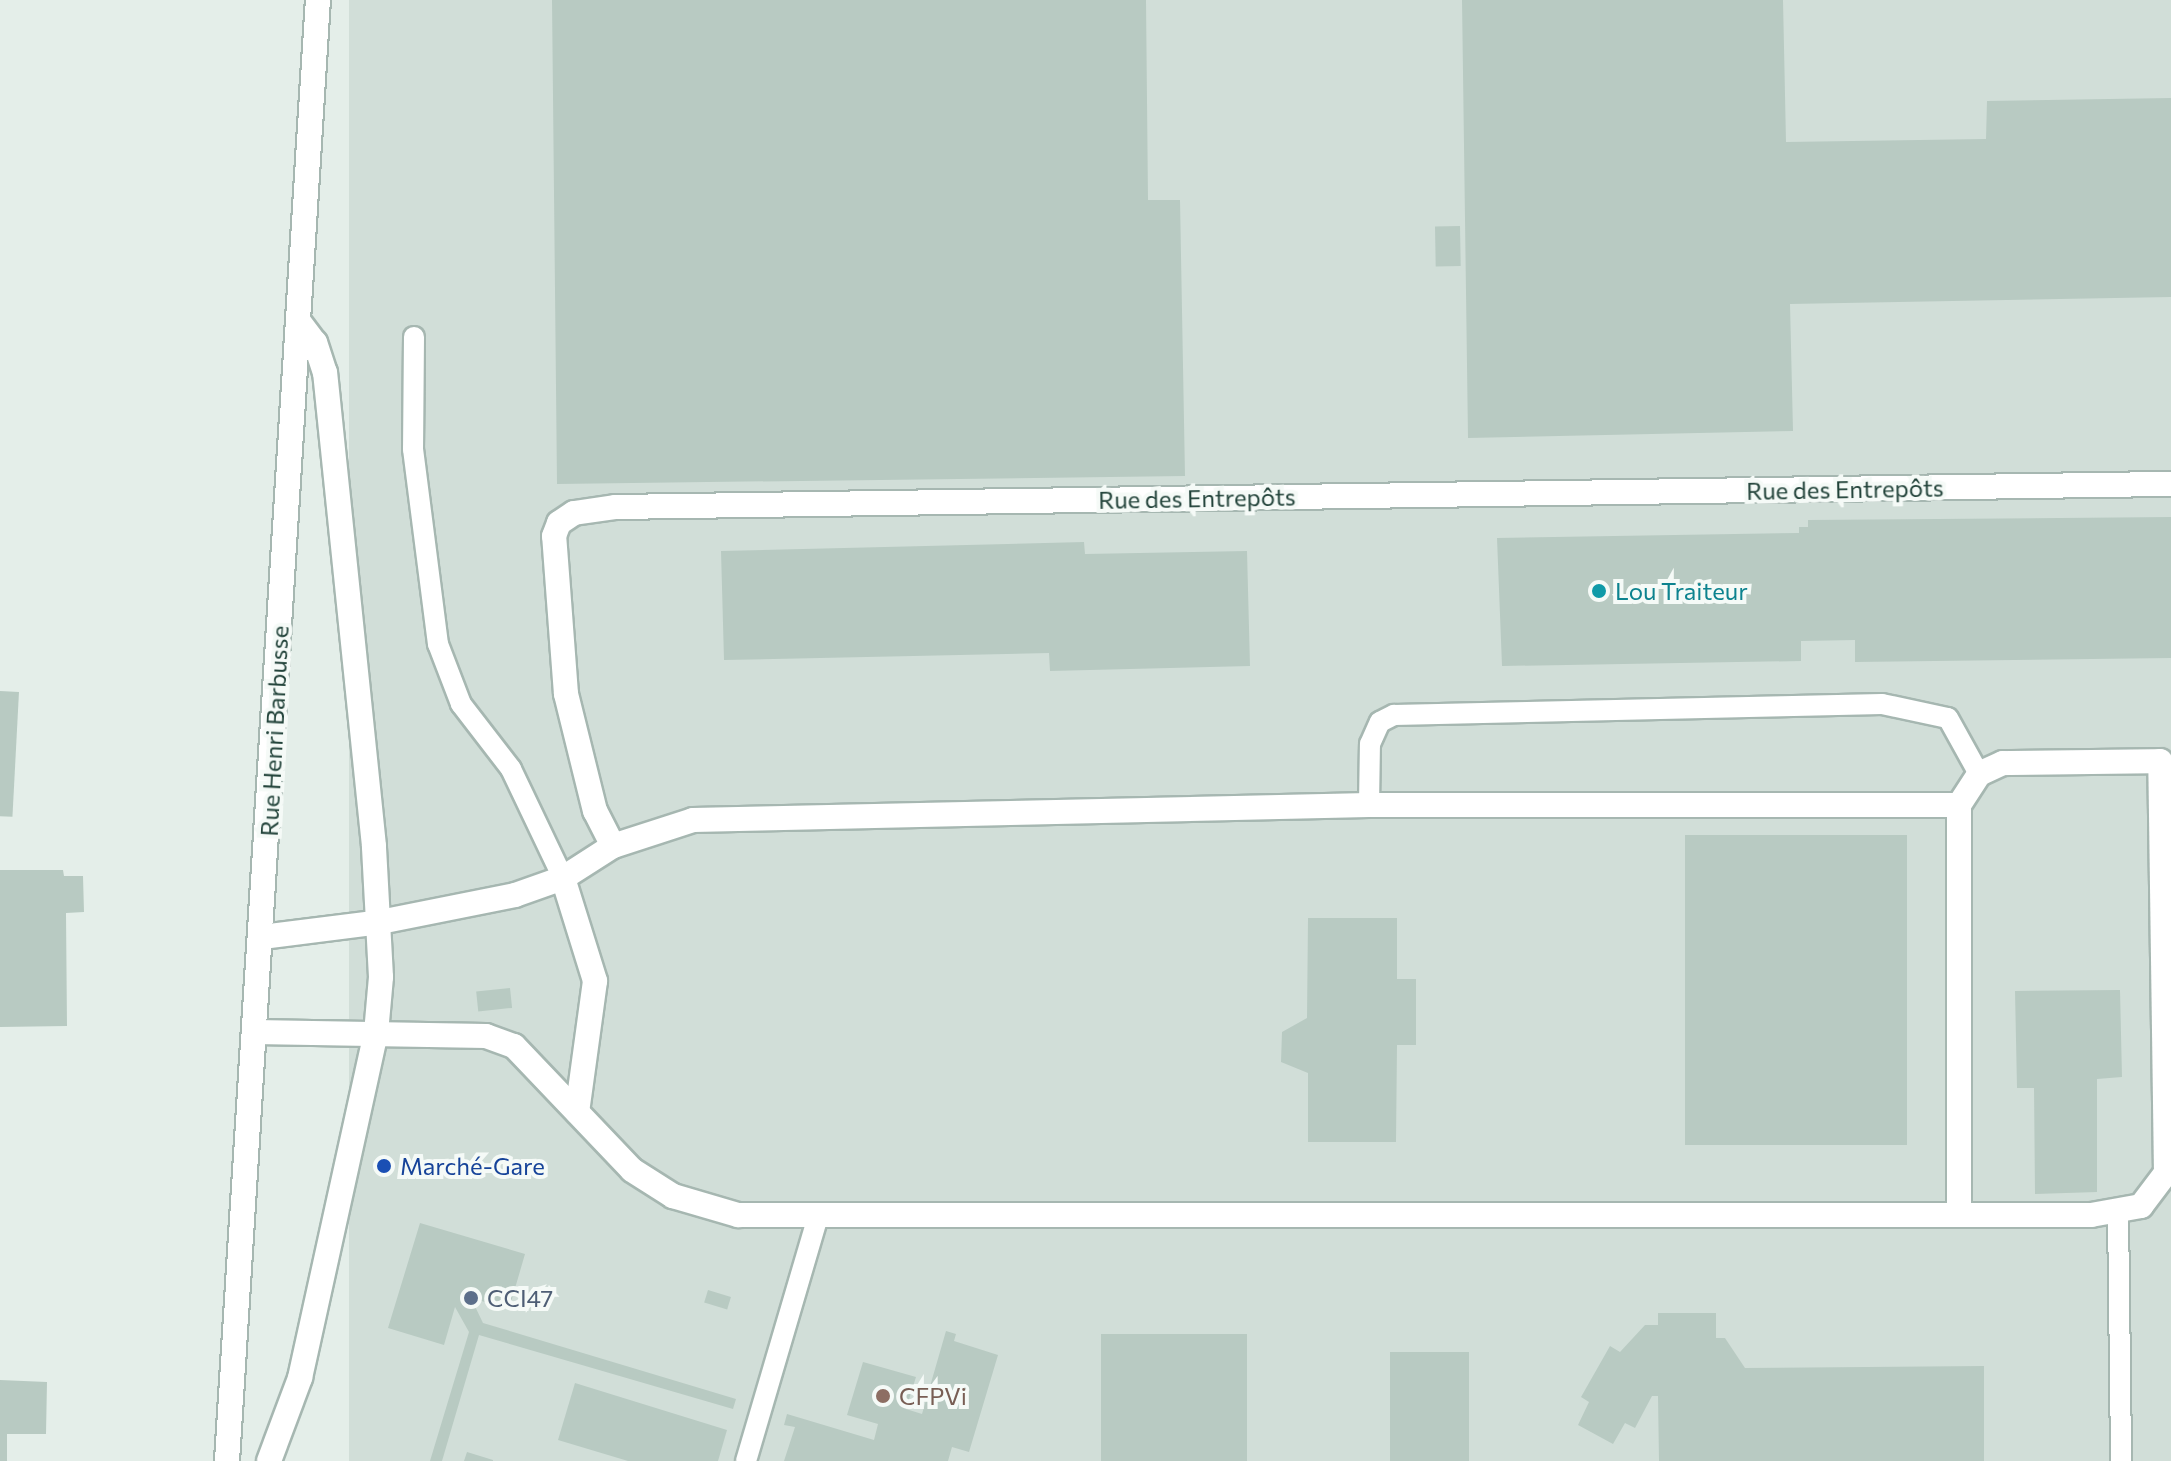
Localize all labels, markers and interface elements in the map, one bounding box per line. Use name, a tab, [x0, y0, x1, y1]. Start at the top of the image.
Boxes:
street label: Rue des Entrepôts	[1746, 473, 1944, 505]
street label: Rue des Entrepôts	[1098, 482, 1296, 514]
place label: Lou Traiteur	[1615, 577, 1748, 605]
marker: Lou Traiteur	[1590, 582, 1608, 600]
street label: Rue Henri Barbusse	[254, 625, 294, 837]
place label: Marché-Gare	[400, 1152, 545, 1180]
marker: Marché-Gare	[375, 1157, 393, 1175]
place label: CCI47	[487, 1284, 553, 1312]
marker: CCI47	[462, 1289, 480, 1307]
place label: CFPVi	[899, 1382, 967, 1410]
marker: CFPVi	[874, 1387, 892, 1405]

